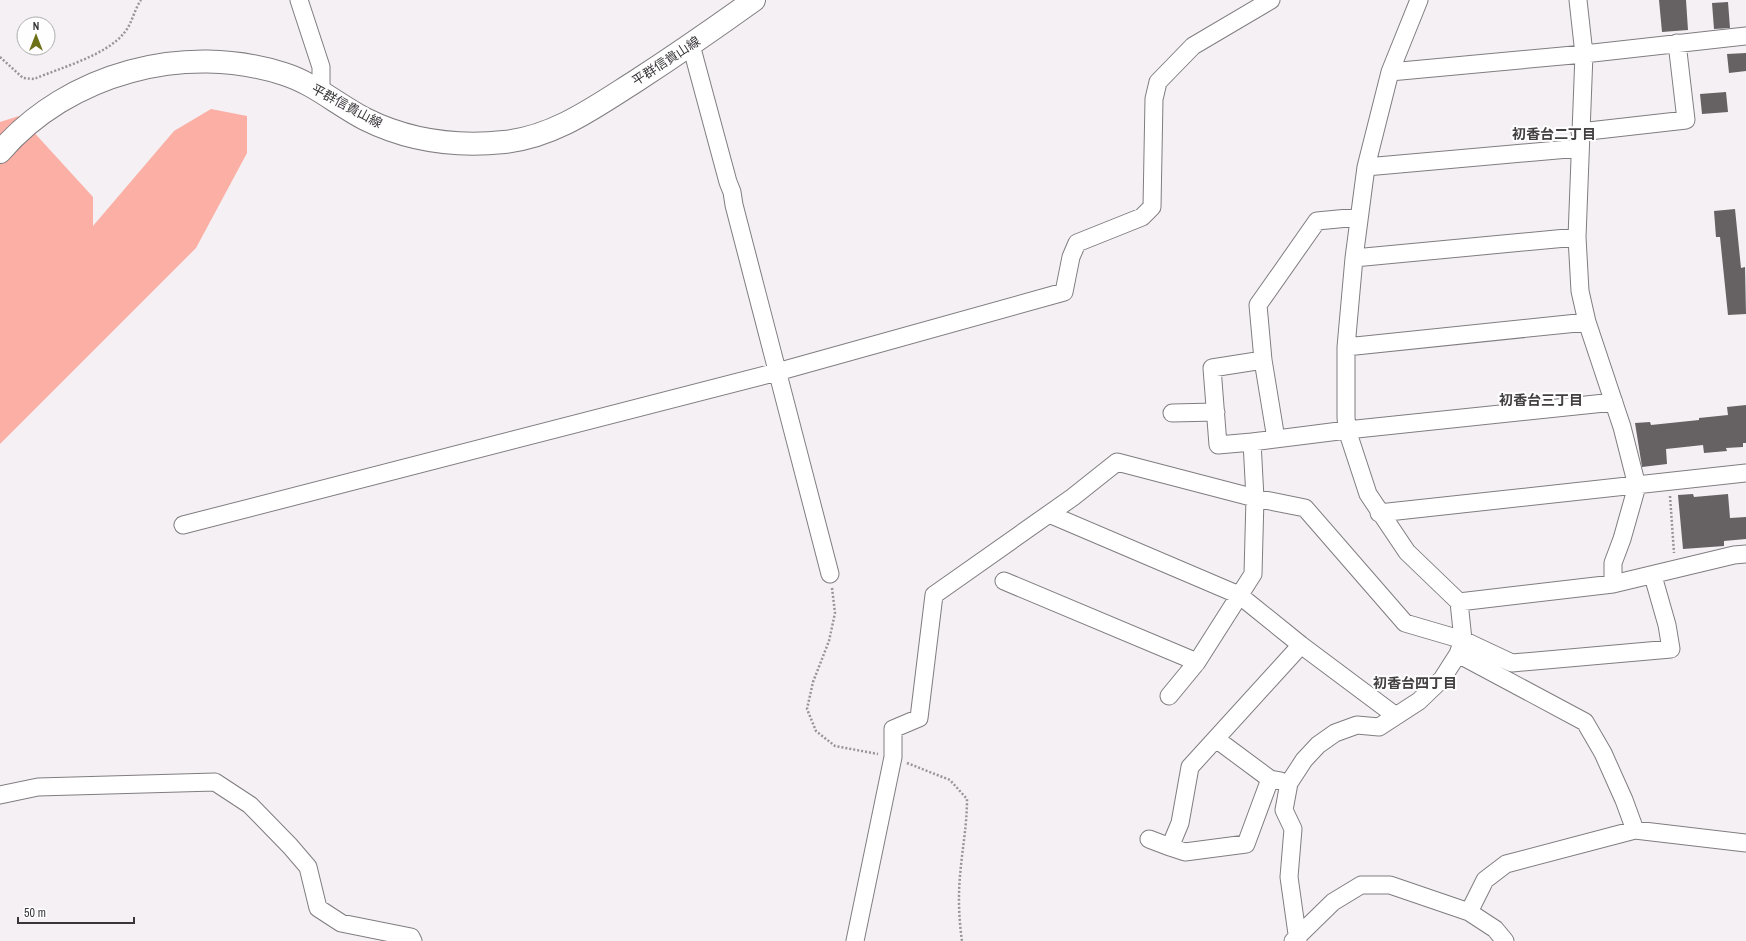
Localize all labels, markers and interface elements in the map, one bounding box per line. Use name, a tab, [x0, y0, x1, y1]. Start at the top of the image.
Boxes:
north arrow	[16, 16, 56, 56]
text: N	[33, 19, 39, 33]
street label: 平群信貴山線	[629, 33, 703, 89]
street label: 平群信貴山線	[309, 80, 385, 132]
district label: 初香台二丁目	[1512, 125, 1596, 143]
district label: 初香台三丁目	[1499, 391, 1583, 409]
district label: 初香台四丁目	[1373, 674, 1457, 692]
scale bar	[18, 899, 134, 925]
text: 50 m	[24, 905, 46, 921]

